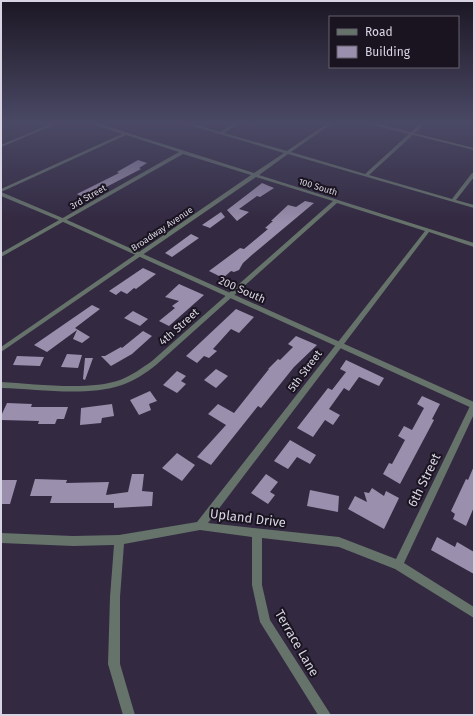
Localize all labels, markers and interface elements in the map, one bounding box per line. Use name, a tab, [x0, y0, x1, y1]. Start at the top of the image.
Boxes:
legend	[329, 16, 459, 68]
text: Road	[365, 25, 393, 39]
text: Building	[365, 45, 411, 59]
street label: 100 South	[297, 176, 339, 198]
street label: 3rd Street	[68, 182, 108, 211]
street label: Broadway Avenue	[129, 205, 195, 253]
street label: 200 South	[217, 274, 267, 306]
street label: 4th Street	[156, 306, 202, 348]
street label: 5th Street	[285, 348, 325, 394]
street label: 6th Street	[405, 450, 444, 509]
street label: Upland Drive	[209, 506, 287, 530]
street label: Terrace Lane	[272, 607, 322, 679]

